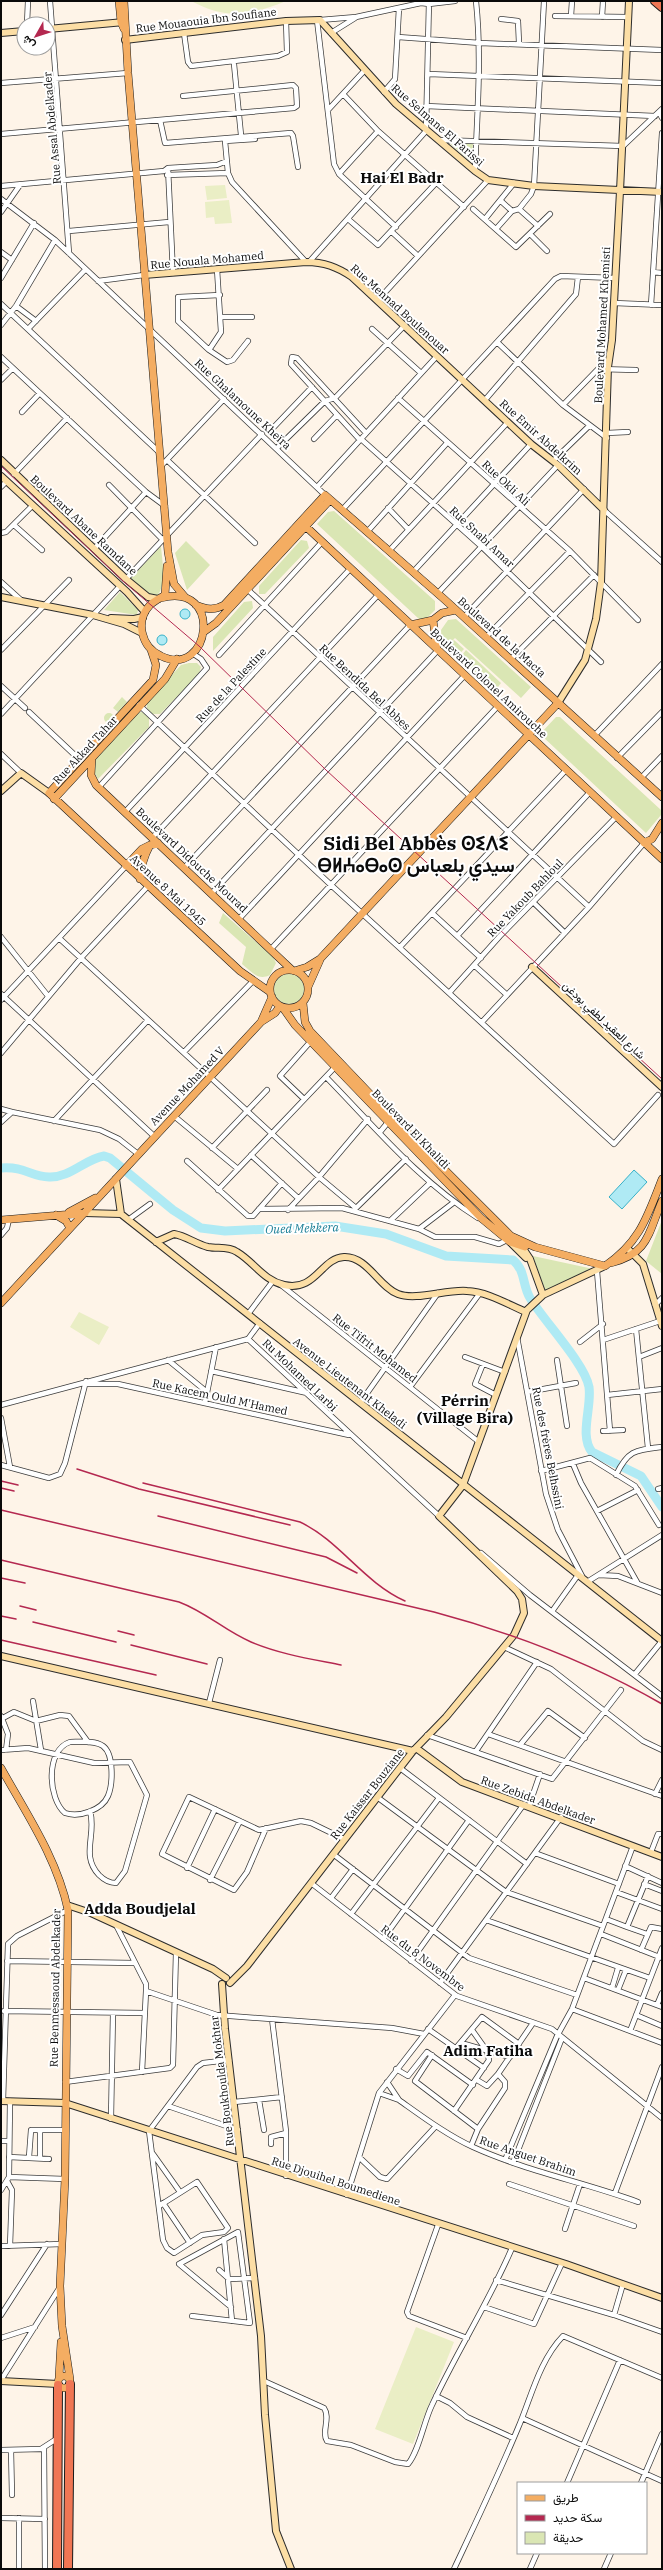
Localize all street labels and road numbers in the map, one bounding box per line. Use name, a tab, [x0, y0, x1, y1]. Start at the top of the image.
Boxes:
street label: Rue Mouaouia Ibn Soufiane	[135, 4, 277, 36]
street label: Rue Assal Abdelkader	[40, 71, 64, 185]
street label: Rue Selmane El Farissi	[389, 81, 488, 169]
street label: Boulevard Mohamed Khemisti	[591, 246, 613, 404]
street label: Rue Nouala Mohamed	[150, 248, 265, 272]
street label: Rue Mennad Boulenouar	[348, 261, 452, 357]
street label: Rue Ghalamoune Kheïra	[192, 356, 294, 452]
street label: Rue Emir Abdelkrim	[497, 396, 586, 478]
street label: Rue Okli Ali	[479, 457, 533, 509]
street label: Boulevard Abane Ramdane	[28, 472, 140, 578]
street label: Rue Snabi Amar	[447, 503, 517, 571]
street label: Boulevard de la Macta	[455, 594, 549, 680]
street label: Boulevard Colonel Amirouche	[428, 625, 550, 741]
street label: Rue Bendida Bel Abbes	[317, 641, 413, 733]
street label: Rue de la Palestine	[193, 645, 269, 725]
street label: Rue Akkad Tahar	[50, 713, 120, 787]
street label: Boulevard Didouche Mourad	[133, 805, 251, 916]
street label: Avenue 8 Mai 1945	[127, 851, 209, 929]
street label: Rue Yakoub Bahloul	[484, 856, 566, 940]
street label: شارع العقيد لطفي بودغن	[558, 978, 648, 1064]
street label: Avenue Mohamed V	[147, 1043, 228, 1128]
street label: Boulevard El Khalidi	[369, 1086, 453, 1172]
street label: Rue Tifrit Mohamed	[330, 1311, 420, 1386]
street label: Avenue Lieutenant Kheladi	[290, 1334, 410, 1432]
street label: Ru Mohamed Larbi	[260, 1336, 341, 1415]
street label: Rue Kacem Ould M'Hamed	[151, 1376, 289, 1418]
street label: Rue des frères Belhssini	[529, 1386, 567, 1511]
street label: Rue Kaissar Bouziane	[327, 1745, 407, 1842]
street label: Rue Zebida Abdelkader	[479, 1773, 597, 1827]
street label: Rue Benmessaoud Abdelkader	[47, 1909, 63, 2067]
street label: Rue du 8 Novembre	[378, 1922, 468, 1994]
street label: Rue Boukhoulda Mokhtar	[207, 2015, 237, 2147]
street label: Rue Anguet Brahim	[478, 2133, 579, 2179]
street label: Rue Djouihel Boumediene	[270, 2154, 402, 2208]

